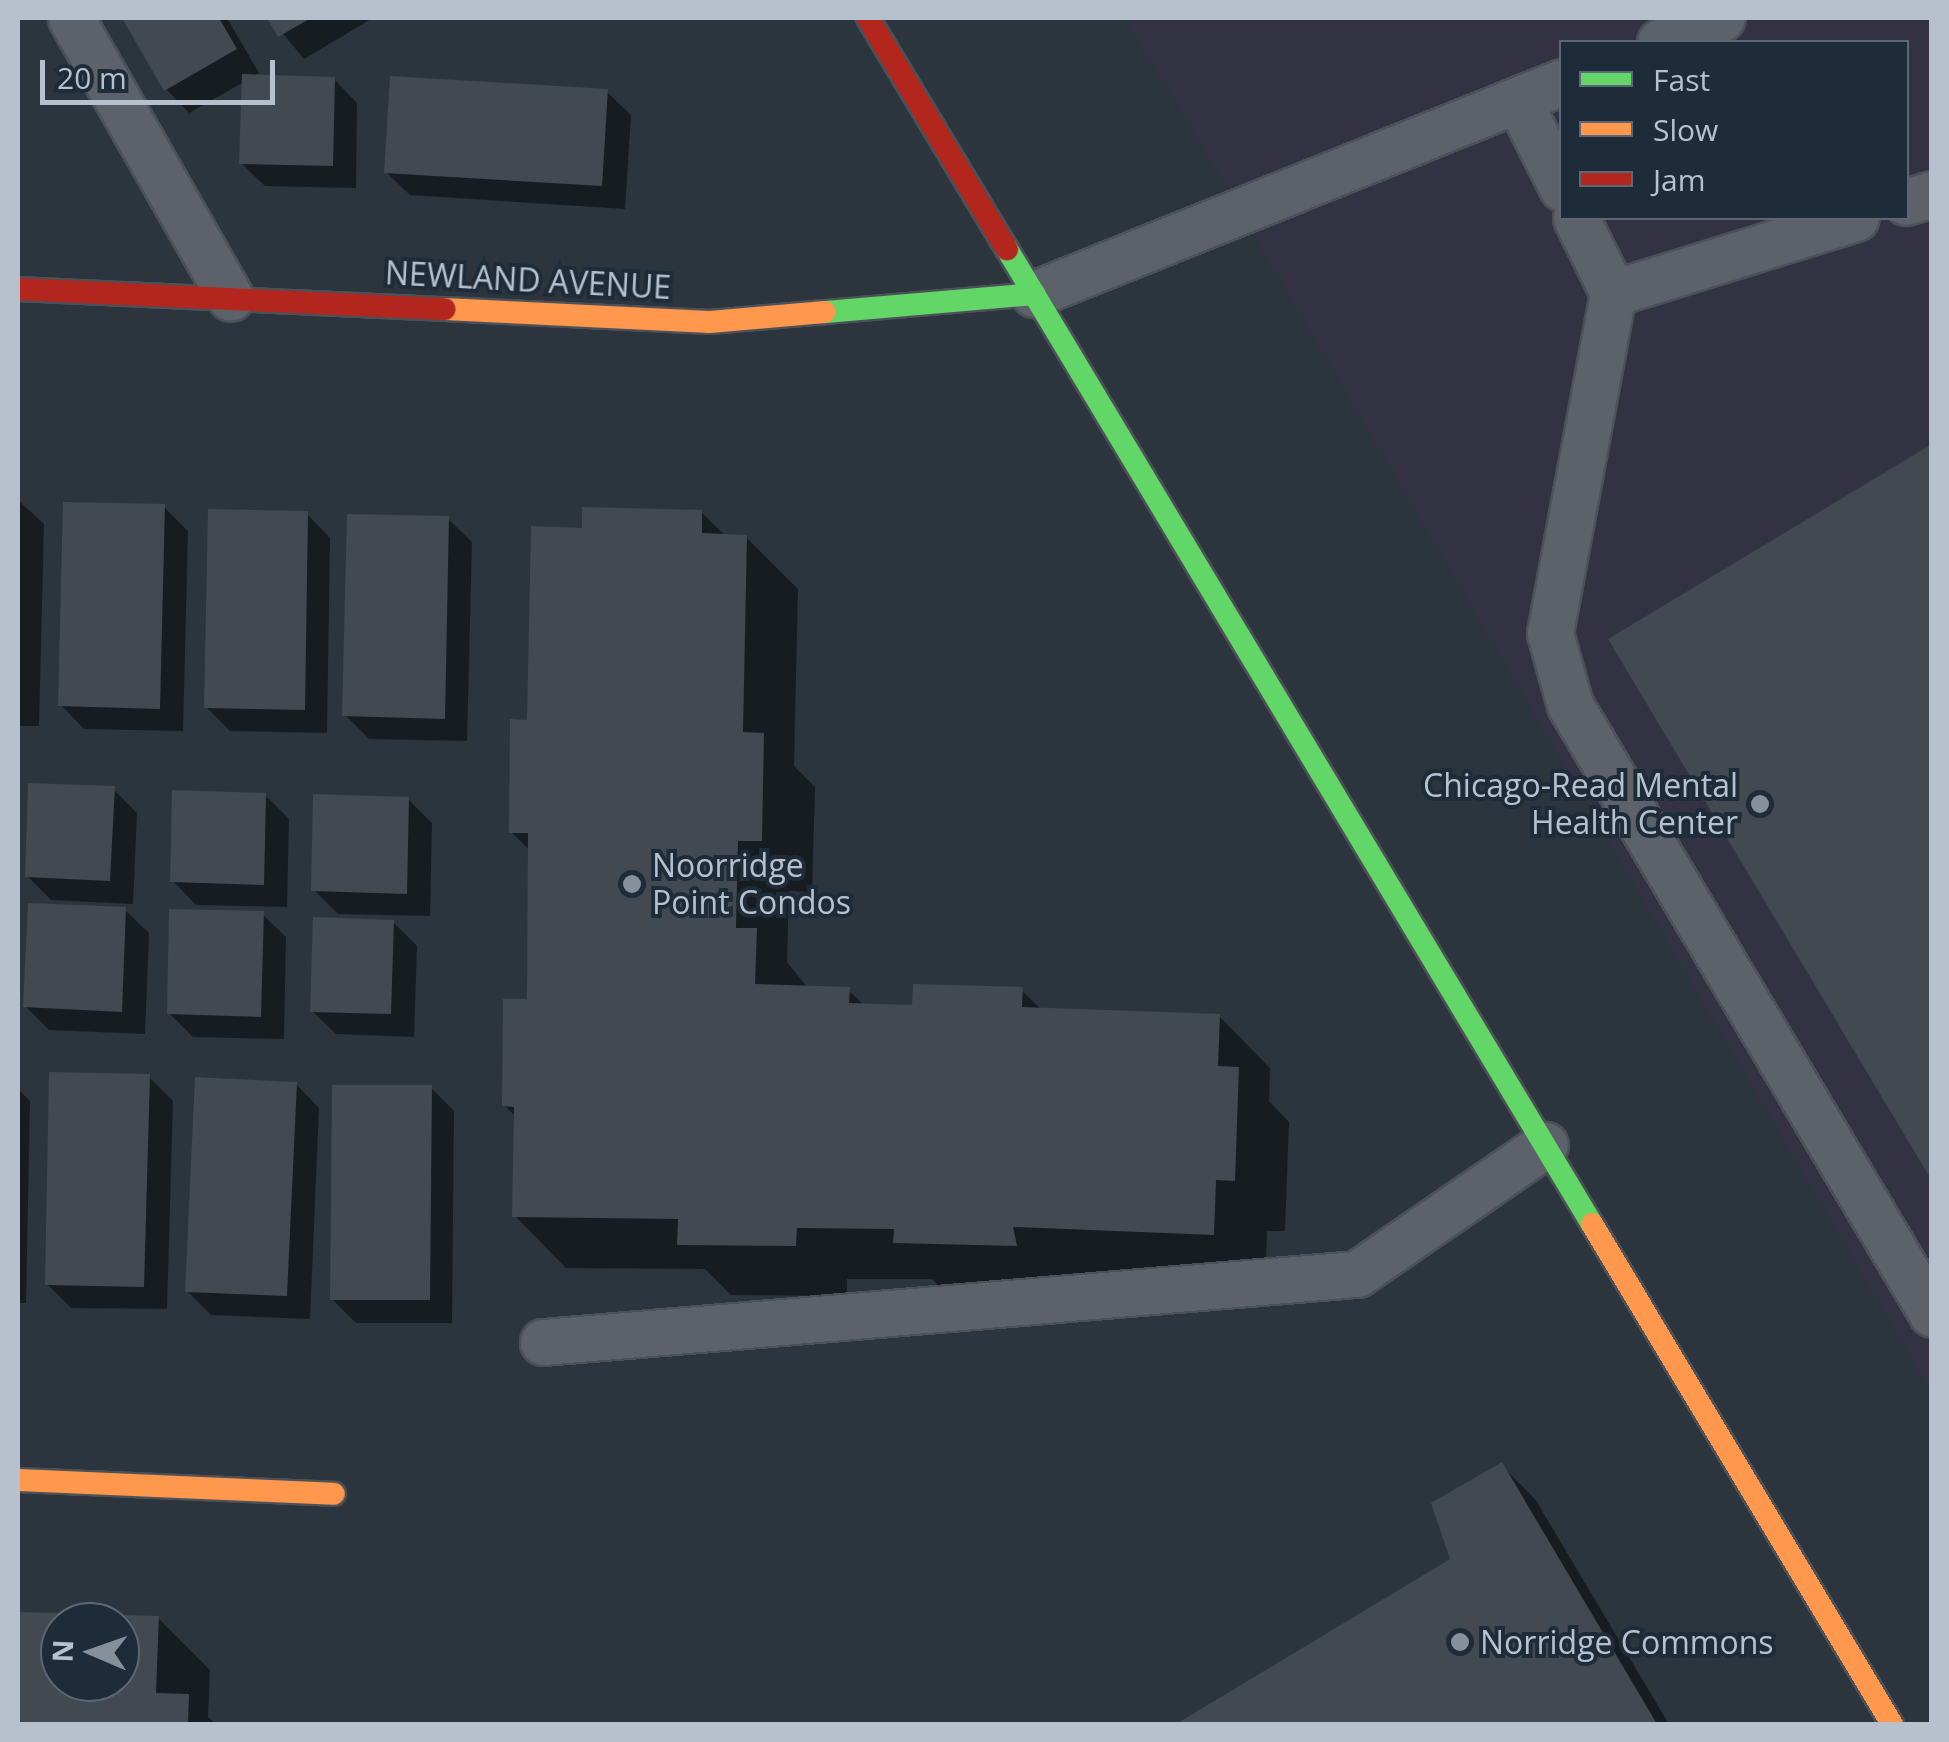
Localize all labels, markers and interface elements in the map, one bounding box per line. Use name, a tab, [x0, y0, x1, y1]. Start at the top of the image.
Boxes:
scale bar	[45, 40, 280, 102]
legend	[1559, 40, 1909, 220]
text: 20 m	[57, 57, 127, 98]
text: Fast	[1653, 59, 1710, 100]
text: Slow	[1653, 109, 1718, 150]
text: Jam	[1653, 159, 1706, 200]
street label: NEWLAND AVENUE	[384, 253, 672, 307]
place label: Chicago-Read Mental Health Center	[1423, 767, 1738, 842]
marker: Chicago-Read Mental Health Center	[1747, 791, 1773, 817]
place label: Noorridge Point Condos	[652, 847, 851, 922]
marker: Noorridge Point Condos	[621, 873, 643, 895]
north arrow	[40, 1602, 140, 1702]
place label: Norridge Commons	[1480, 1623, 1774, 1661]
marker: Norridge Commons	[1449, 1631, 1471, 1653]
text: N	[43, 1639, 81, 1663]

